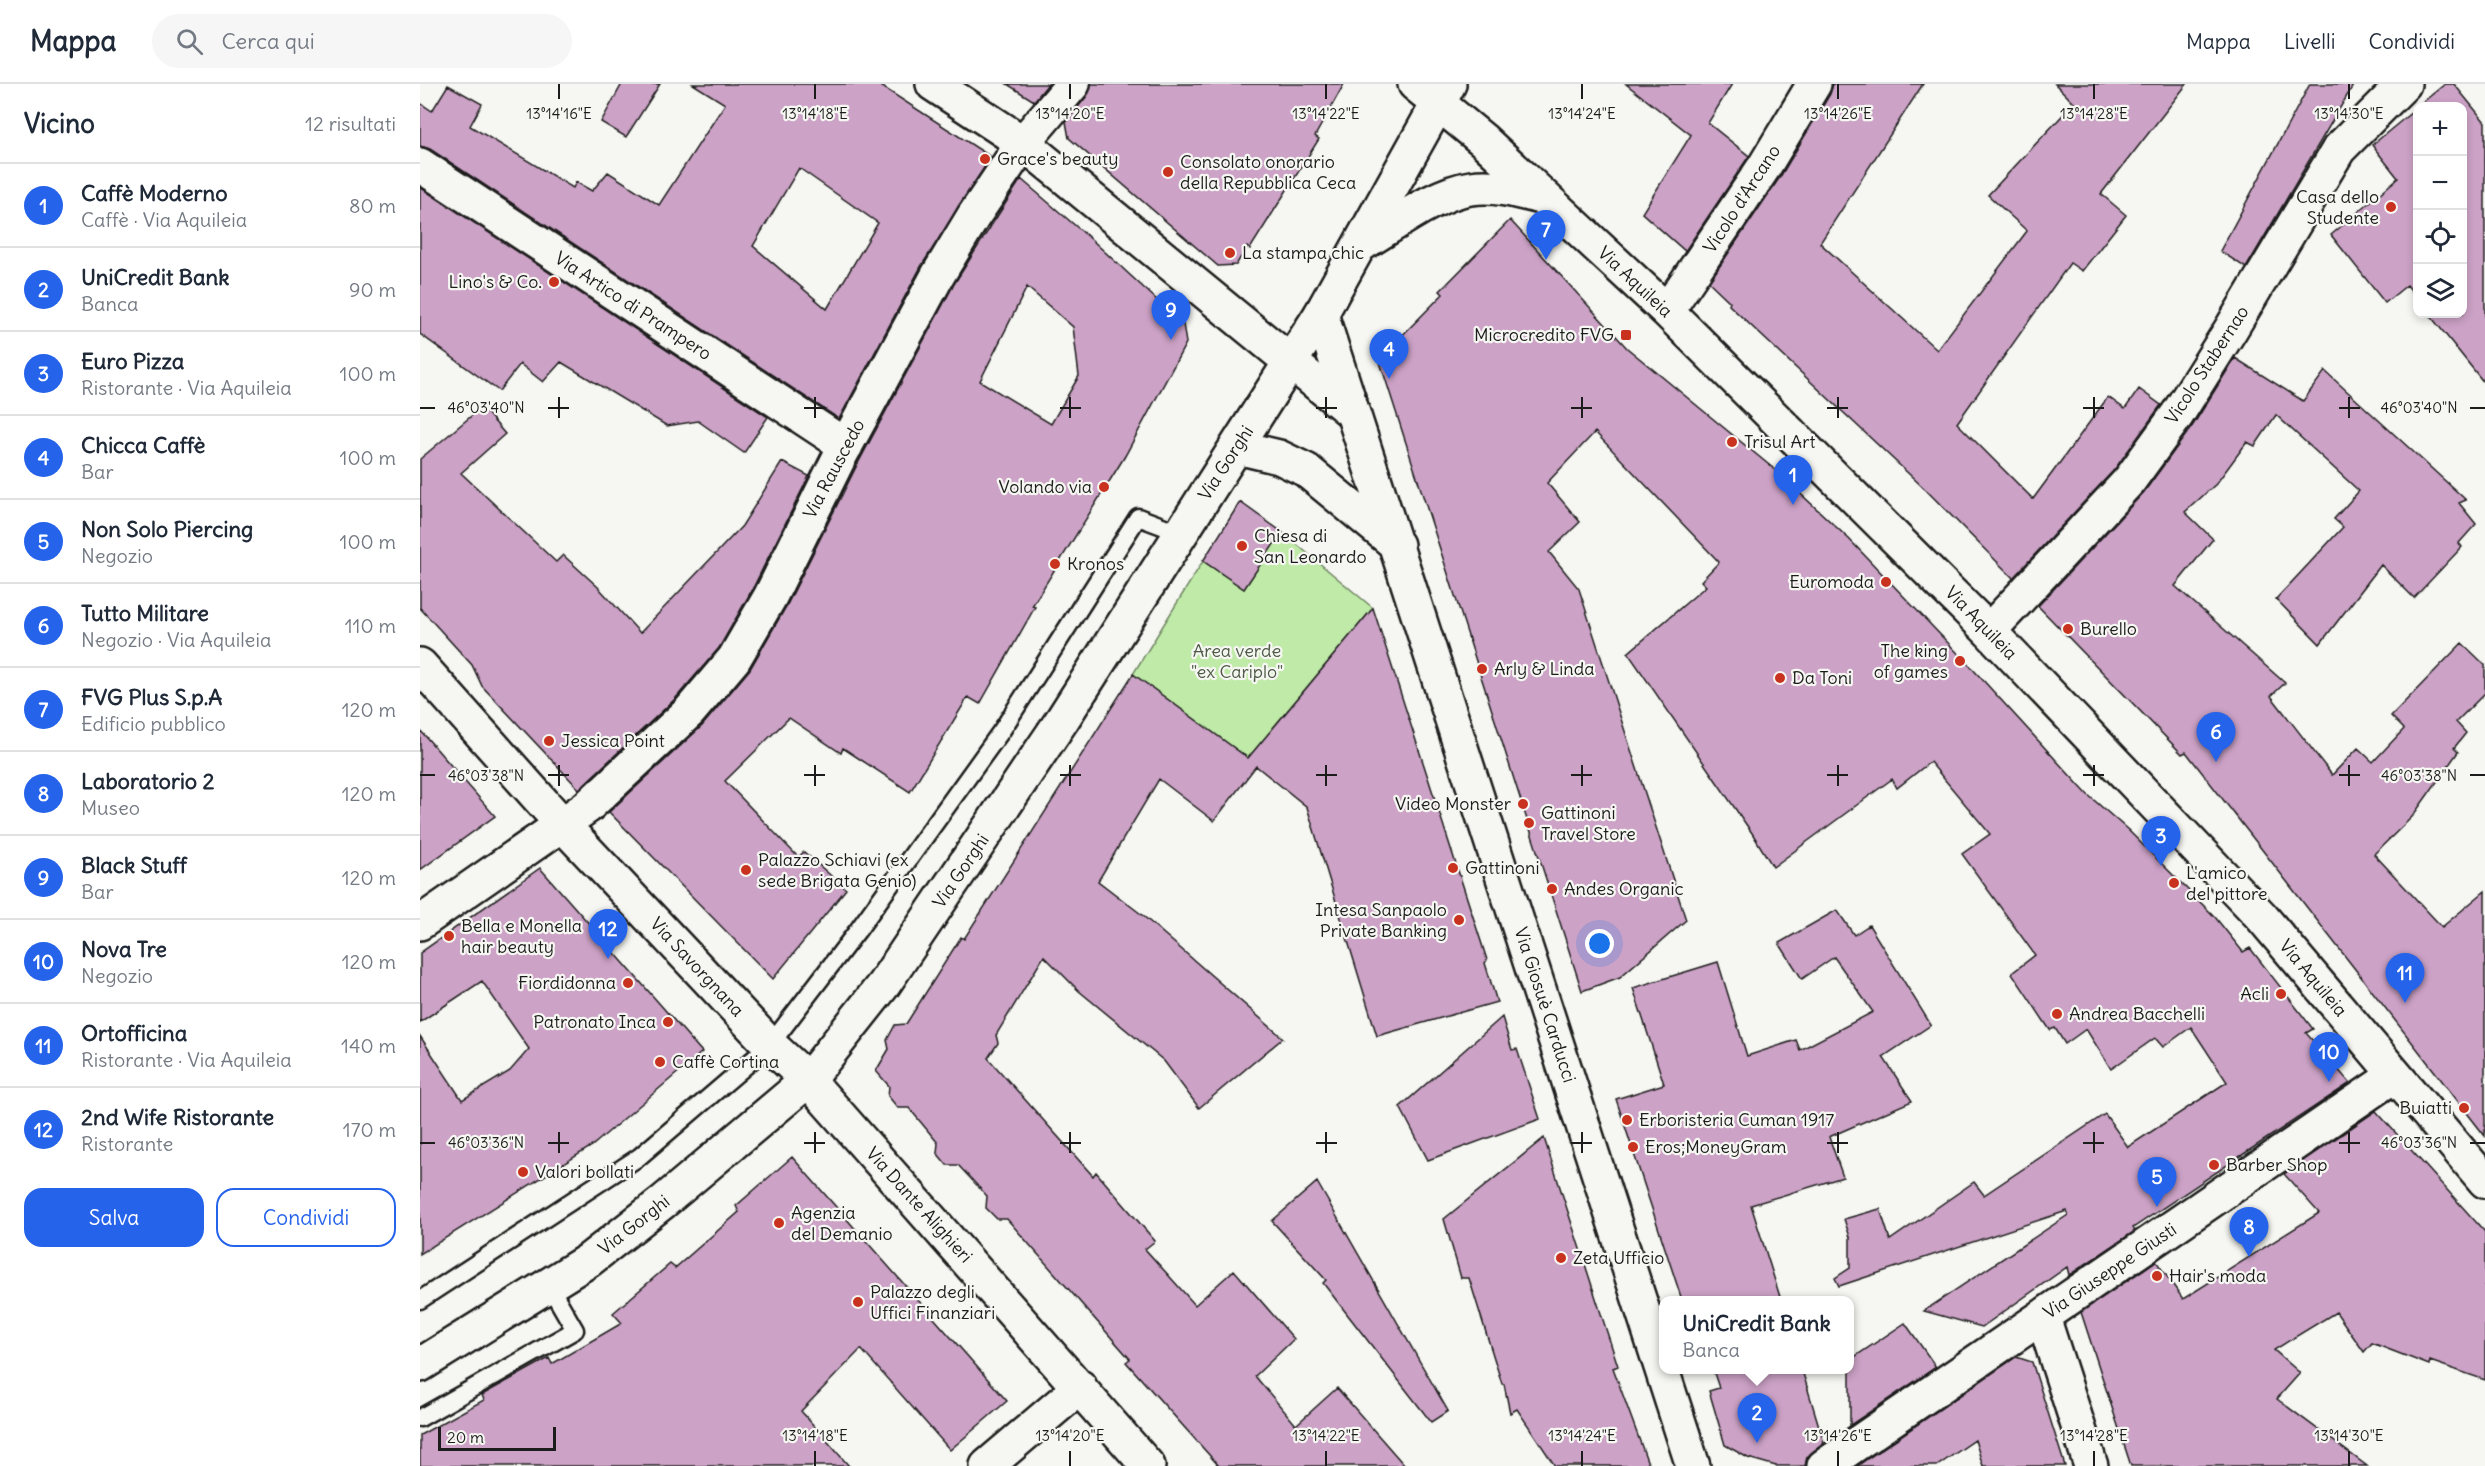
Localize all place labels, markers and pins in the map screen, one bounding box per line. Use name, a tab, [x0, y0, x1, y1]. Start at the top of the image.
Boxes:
place label: Grace's beauty	[997, 147, 1118, 170]
place label: Consolato onorario della Repubblica Ceca	[1180, 150, 1356, 194]
marker: Grace's beauty	[978, 152, 992, 166]
marker: Consolato onorario della Repubblica Ceca	[1161, 165, 1175, 179]
place label: Casa dello Studente	[2296, 185, 2379, 229]
marker: Casa dello Studente	[2384, 200, 2398, 214]
pin: 7	[1526, 210, 1566, 260]
place label: La stampa chic	[1242, 241, 1364, 264]
marker: La stampa chic	[1223, 246, 1237, 260]
place label: Lino's & Co.	[448, 270, 542, 293]
marker: Lino's & Co.	[547, 275, 561, 289]
pin: 9	[1152, 290, 1191, 340]
place label: Microcredito FVG	[1474, 323, 1614, 346]
marker: Microcredito FVG	[1619, 328, 1633, 342]
pin: 4	[1370, 330, 1408, 379]
place label: Trisul Art	[1744, 430, 1816, 453]
marker: Trisul Art	[1725, 435, 1739, 449]
pin: 1	[1774, 456, 1812, 505]
place label: Volando via	[999, 475, 1092, 498]
marker: Volando via	[1097, 480, 1111, 494]
place label: Chiesa di San Leonardo	[1254, 524, 1367, 568]
marker: Chiesa di San Leonardo	[1235, 539, 1249, 553]
place label: Kronos	[1067, 552, 1124, 575]
marker: Kronos	[1048, 557, 1062, 571]
place label: Euromoda	[1789, 570, 1874, 593]
marker: Euromoda	[1879, 575, 1893, 589]
place label: Burello	[2080, 617, 2137, 640]
marker: Burello	[2061, 622, 2075, 636]
place label: The king of games	[1874, 639, 1948, 683]
marker: The king of games	[1953, 654, 1967, 668]
place label: Arly & Linda	[1494, 657, 1595, 680]
marker: Arly & Linda	[1475, 662, 1489, 676]
place label: Da Toni	[1792, 666, 1852, 689]
marker: Da Toni	[1773, 671, 1787, 685]
pin: 6	[2196, 712, 2236, 762]
place label: Jessica Point	[561, 729, 665, 752]
marker: Jessica Point	[542, 734, 556, 748]
place label: Video Monster	[1395, 792, 1512, 815]
marker: Video Monster	[1516, 797, 1530, 811]
place label: Gattinoni Travel Store	[1541, 801, 1636, 845]
marker: Gattinoni Travel Store	[1522, 816, 1536, 830]
pin: 3	[2142, 816, 2180, 866]
place label: Palazzo Schiavi (ex sede Brigata Genio)	[758, 848, 917, 892]
place label: Gattinoni	[1465, 856, 1539, 879]
marker: Gattinoni	[1446, 861, 1460, 875]
place label: L'amico del pittore	[2186, 861, 2268, 905]
marker: Palazzo Schiavi (ex sede Brigata Genio)	[739, 863, 753, 877]
marker: L'amico del pittore	[2167, 876, 2181, 890]
place label: Andes Organic	[1564, 877, 1684, 900]
marker: Andes Organic	[1545, 882, 1559, 896]
place label: Intesa Sanpaolo Private Banking	[1315, 898, 1447, 942]
pin: 12	[588, 910, 627, 959]
marker: Intesa Sanpaolo Private Banking	[1452, 913, 1466, 927]
place label: Bella e Monella hair beauty	[461, 914, 582, 958]
marker: Bella e Monella hair beauty	[442, 929, 456, 943]
pin: 11	[2386, 954, 2424, 1003]
place label: Fiordidonna	[518, 971, 616, 994]
marker: Fiordidonna	[621, 976, 635, 990]
place label: Acli	[2240, 982, 2269, 1005]
marker: Acli	[2274, 987, 2288, 1001]
place label: Andrea Bacchelli	[2069, 1002, 2205, 1025]
marker: Andrea Bacchelli	[2050, 1007, 2064, 1021]
place label: Patronato Inca	[533, 1010, 656, 1033]
marker: Patronato Inca	[661, 1015, 675, 1029]
pin: 10	[2310, 1032, 2348, 1082]
place label: Caffè Cortina	[672, 1050, 779, 1073]
marker: Caffè Cortina	[653, 1055, 667, 1069]
place label: Buiatti	[2399, 1096, 2452, 1119]
marker: Buiatti	[2457, 1101, 2471, 1115]
place label: Erboristeria Cuman 1917	[1639, 1108, 1834, 1131]
marker: Erboristeria Cuman 1917	[1620, 1113, 1634, 1127]
place label: Eros;MoneyGram	[1645, 1135, 1787, 1158]
marker: Eros;MoneyGram	[1626, 1140, 1640, 1154]
place label: Barber Shop	[2226, 1153, 2327, 1176]
pin: 5	[2138, 1158, 2176, 1207]
marker: Barber Shop	[2207, 1158, 2221, 1172]
place label: Valori bollati	[535, 1160, 634, 1183]
marker: Valori bollati	[516, 1165, 530, 1179]
place label: Agenzia del Demanio	[791, 1201, 893, 1245]
pin: 8	[2230, 1208, 2268, 1257]
marker: Agenzia del Demanio	[772, 1216, 786, 1230]
place label: Zeta Ufficio	[1573, 1246, 1664, 1269]
marker: Zeta Ufficio	[1554, 1251, 1568, 1265]
place label: Hair's moda	[2169, 1264, 2266, 1287]
marker: Hair's moda	[2150, 1269, 2164, 1283]
place label: Palazzo degli Uffici Finanziari	[870, 1280, 995, 1324]
marker: Palazzo degli Uffici Finanziari	[851, 1295, 865, 1309]
pin: 2	[1738, 1394, 1776, 1443]

